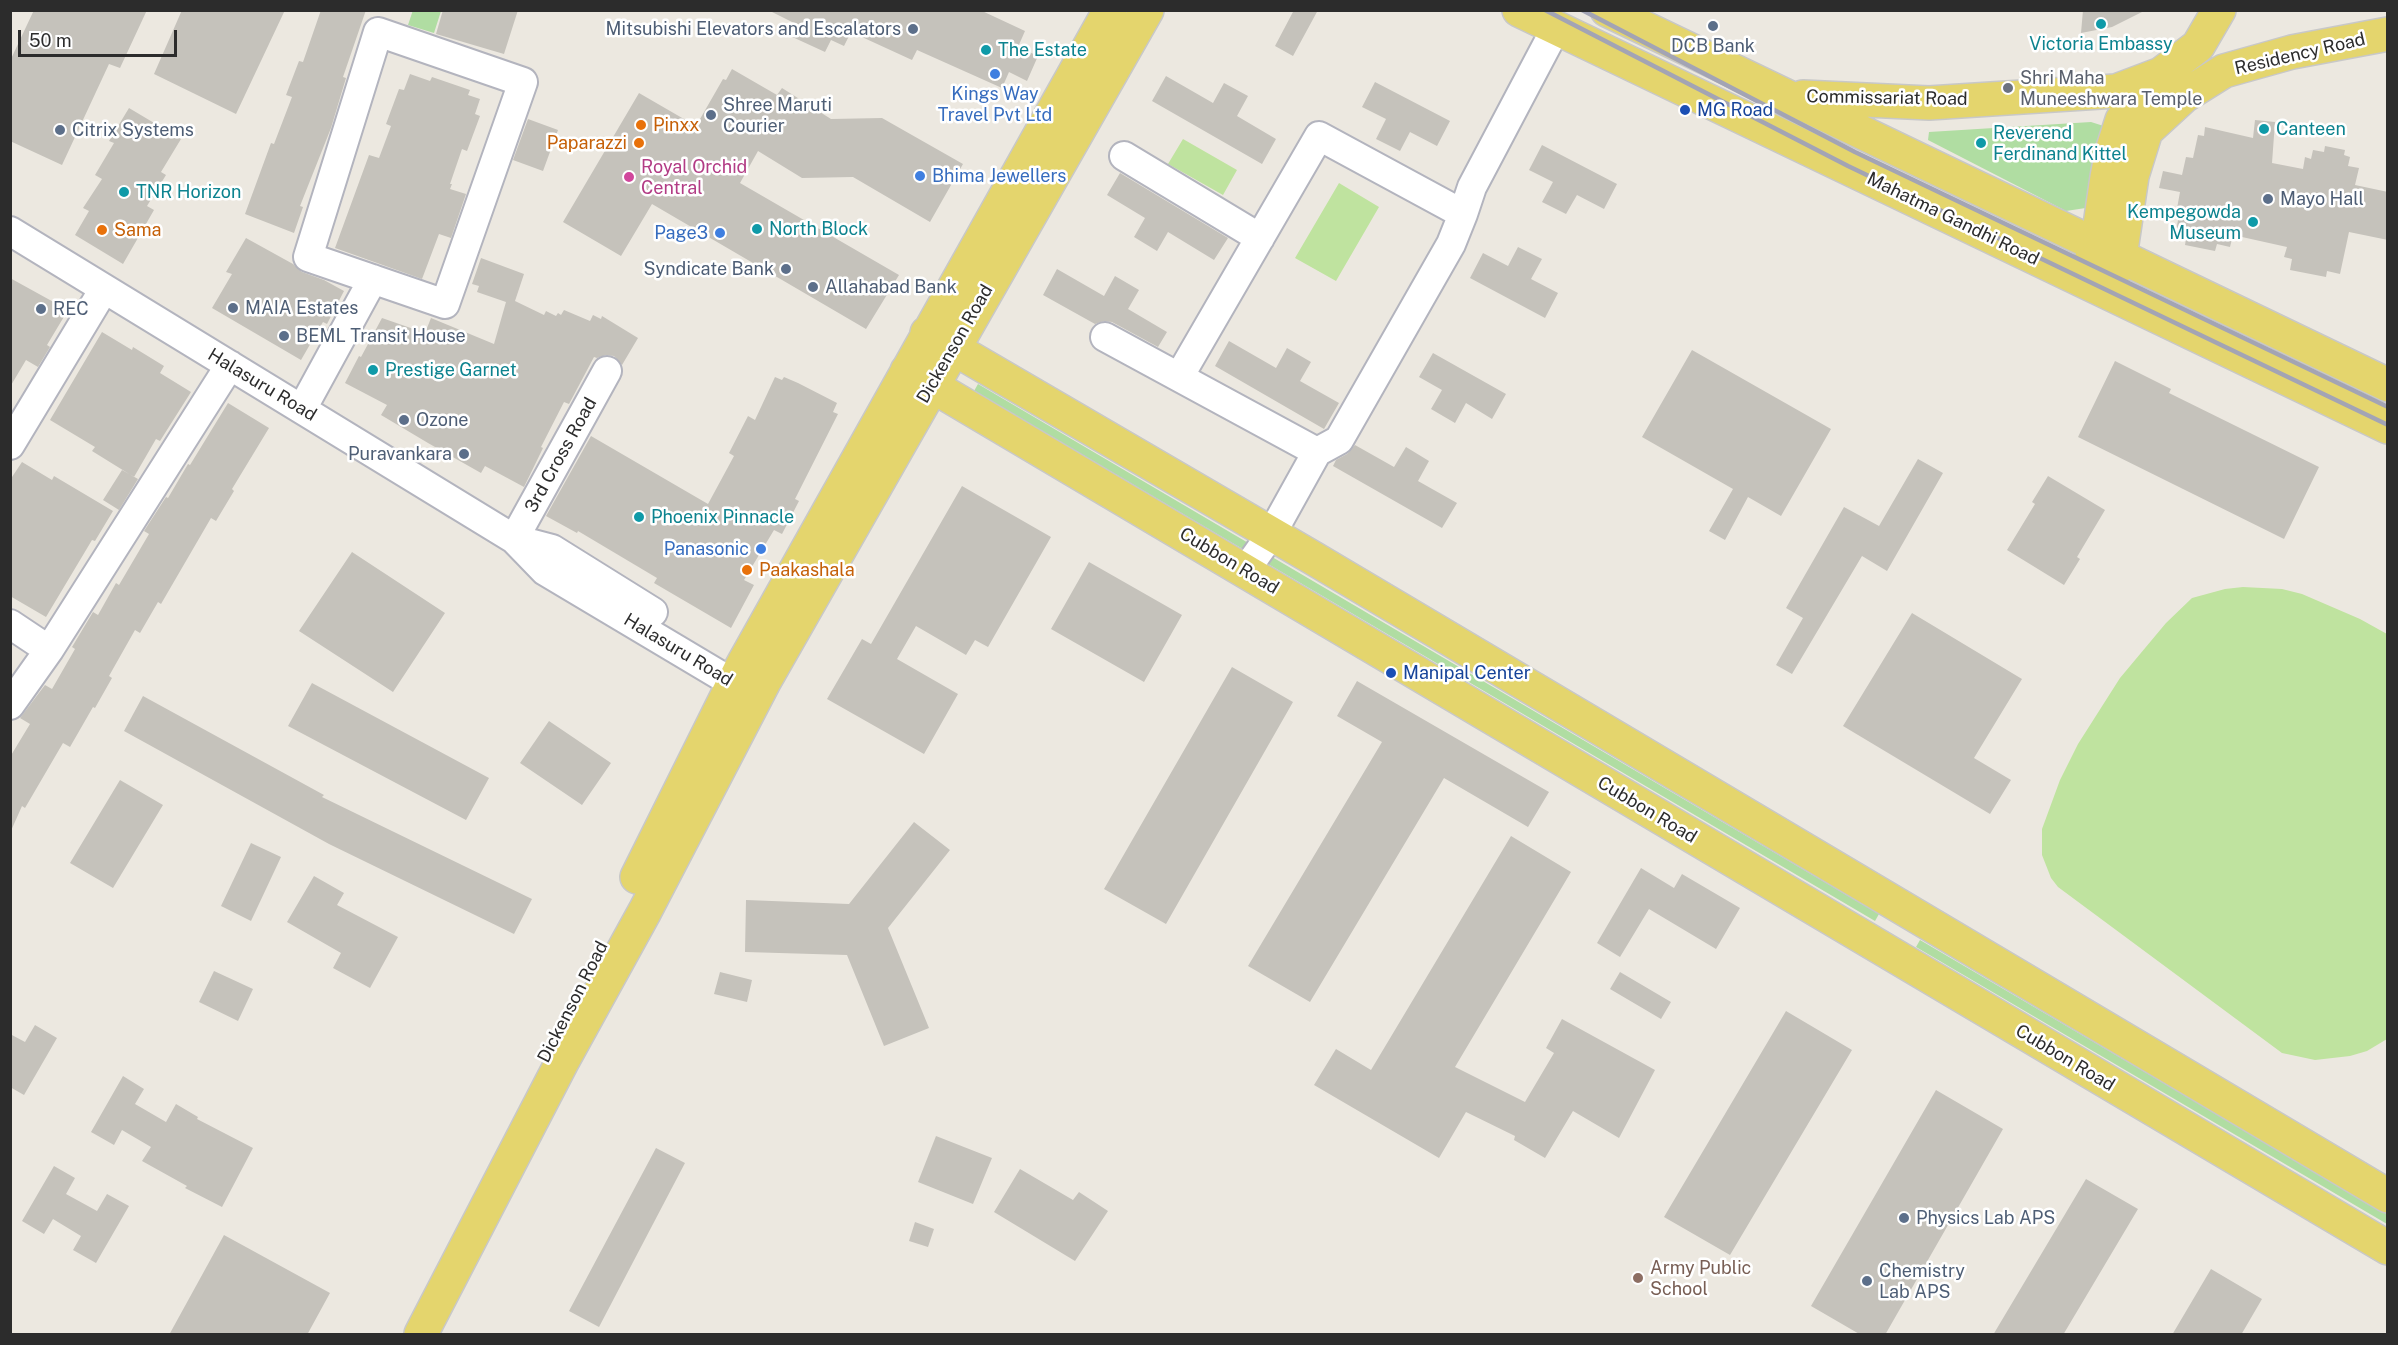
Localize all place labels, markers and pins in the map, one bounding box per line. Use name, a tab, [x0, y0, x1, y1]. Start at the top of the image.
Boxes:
marker: Victoria Embassy	[2094, 17, 2108, 31]
place label: Mitsubishi Elevators and Escalators	[606, 18, 901, 40]
marker: DCB Bank	[1706, 19, 1720, 33]
marker: Mitsubishi Elevators and Escalators	[906, 22, 920, 36]
place label: Victoria Embassy	[2029, 33, 2173, 55]
place label: DCB Bank	[1671, 35, 1755, 57]
place label: The Estate	[998, 39, 1087, 61]
marker: The Estate	[979, 43, 993, 57]
marker: Kings Way Travel Pvt Ltd	[988, 67, 1002, 81]
place label: Shri Maha Muneeshwara Temple	[2020, 67, 2202, 110]
marker: Shri Maha Muneeshwara Temple	[2001, 81, 2015, 95]
place label: Kings Way Travel Pvt Ltd	[938, 83, 1052, 125]
place label: Shree Maruti Courier	[723, 94, 832, 136]
place label: MG Road	[1697, 99, 1773, 121]
marker: MG Road	[1678, 103, 1692, 117]
marker: Shree Maruti Courier	[704, 108, 718, 122]
place label: Pinxx	[653, 114, 699, 136]
marker: Pinxx	[634, 118, 648, 132]
place label: Canteen	[2276, 118, 2346, 140]
place label: Citrix Systems	[72, 119, 194, 141]
place label: Reverend Ferdinand Kittel	[1993, 122, 2127, 164]
marker: Canteen	[2257, 122, 2271, 136]
marker: Citrix Systems	[53, 123, 67, 137]
place label: Paparazzi	[547, 132, 627, 154]
marker: Paparazzi	[632, 136, 646, 150]
marker: Reverend Ferdinand Kittel	[1974, 136, 1988, 150]
place label: Royal Orchid Central	[641, 156, 747, 198]
place label: Bhima Jewellers	[932, 165, 1066, 187]
marker: Bhima Jewellers	[913, 169, 927, 183]
marker: Royal Orchid Central	[622, 170, 636, 184]
place label: TNR Horizon	[136, 181, 241, 203]
marker: TNR Horizon	[117, 185, 131, 199]
place label: Mayo Hall	[2280, 188, 2364, 210]
marker: Mayo Hall	[2261, 192, 2275, 206]
place label: Kempegowda Museum	[2127, 201, 2241, 244]
marker: Kempegowda Museum	[2246, 215, 2260, 229]
place label: North Block	[769, 218, 868, 240]
place label: Sama	[114, 219, 161, 241]
place label: Page3	[654, 222, 708, 244]
marker: North Block	[750, 222, 764, 236]
marker: Sama	[95, 223, 109, 237]
marker: Page3	[713, 226, 727, 240]
place label: Syndicate Bank	[643, 258, 774, 280]
marker: Syndicate Bank	[779, 262, 793, 276]
place label: Allahabad Bank	[825, 276, 957, 298]
marker: Allahabad Bank	[806, 280, 820, 294]
place label: MAIA Estates	[245, 297, 358, 319]
place label: REC	[53, 298, 89, 320]
marker: MAIA Estates	[226, 301, 240, 315]
marker: REC	[34, 302, 48, 316]
place label: BEML Transit House	[296, 325, 466, 347]
marker: BEML Transit House	[277, 329, 291, 343]
place label: Prestige Garnet	[385, 359, 517, 381]
marker: Prestige Garnet	[366, 363, 380, 377]
place label: Ozone	[416, 409, 469, 431]
marker: Ozone	[397, 413, 411, 427]
place label: Puravankara	[348, 443, 452, 465]
marker: Puravankara	[457, 447, 471, 461]
place label: Phoenix Pinnacle	[651, 506, 794, 528]
marker: Phoenix Pinnacle	[632, 510, 646, 524]
place label: Panasonic	[664, 538, 749, 560]
marker: Panasonic	[754, 542, 768, 556]
place label: Paakashala	[759, 559, 855, 581]
marker: Paakashala	[740, 563, 754, 577]
place label: Manipal Center	[1403, 662, 1531, 684]
marker: Manipal Center	[1384, 666, 1398, 680]
place label: Physics Lab APS	[1916, 1207, 2055, 1229]
marker: Physics Lab APS	[1897, 1211, 1911, 1225]
place label: Army Public School	[1650, 1257, 1751, 1300]
place label: Chemistry Lab APS	[1879, 1260, 1965, 1302]
marker: Army Public School	[1631, 1271, 1645, 1285]
marker: Chemistry Lab APS	[1860, 1274, 1874, 1288]

